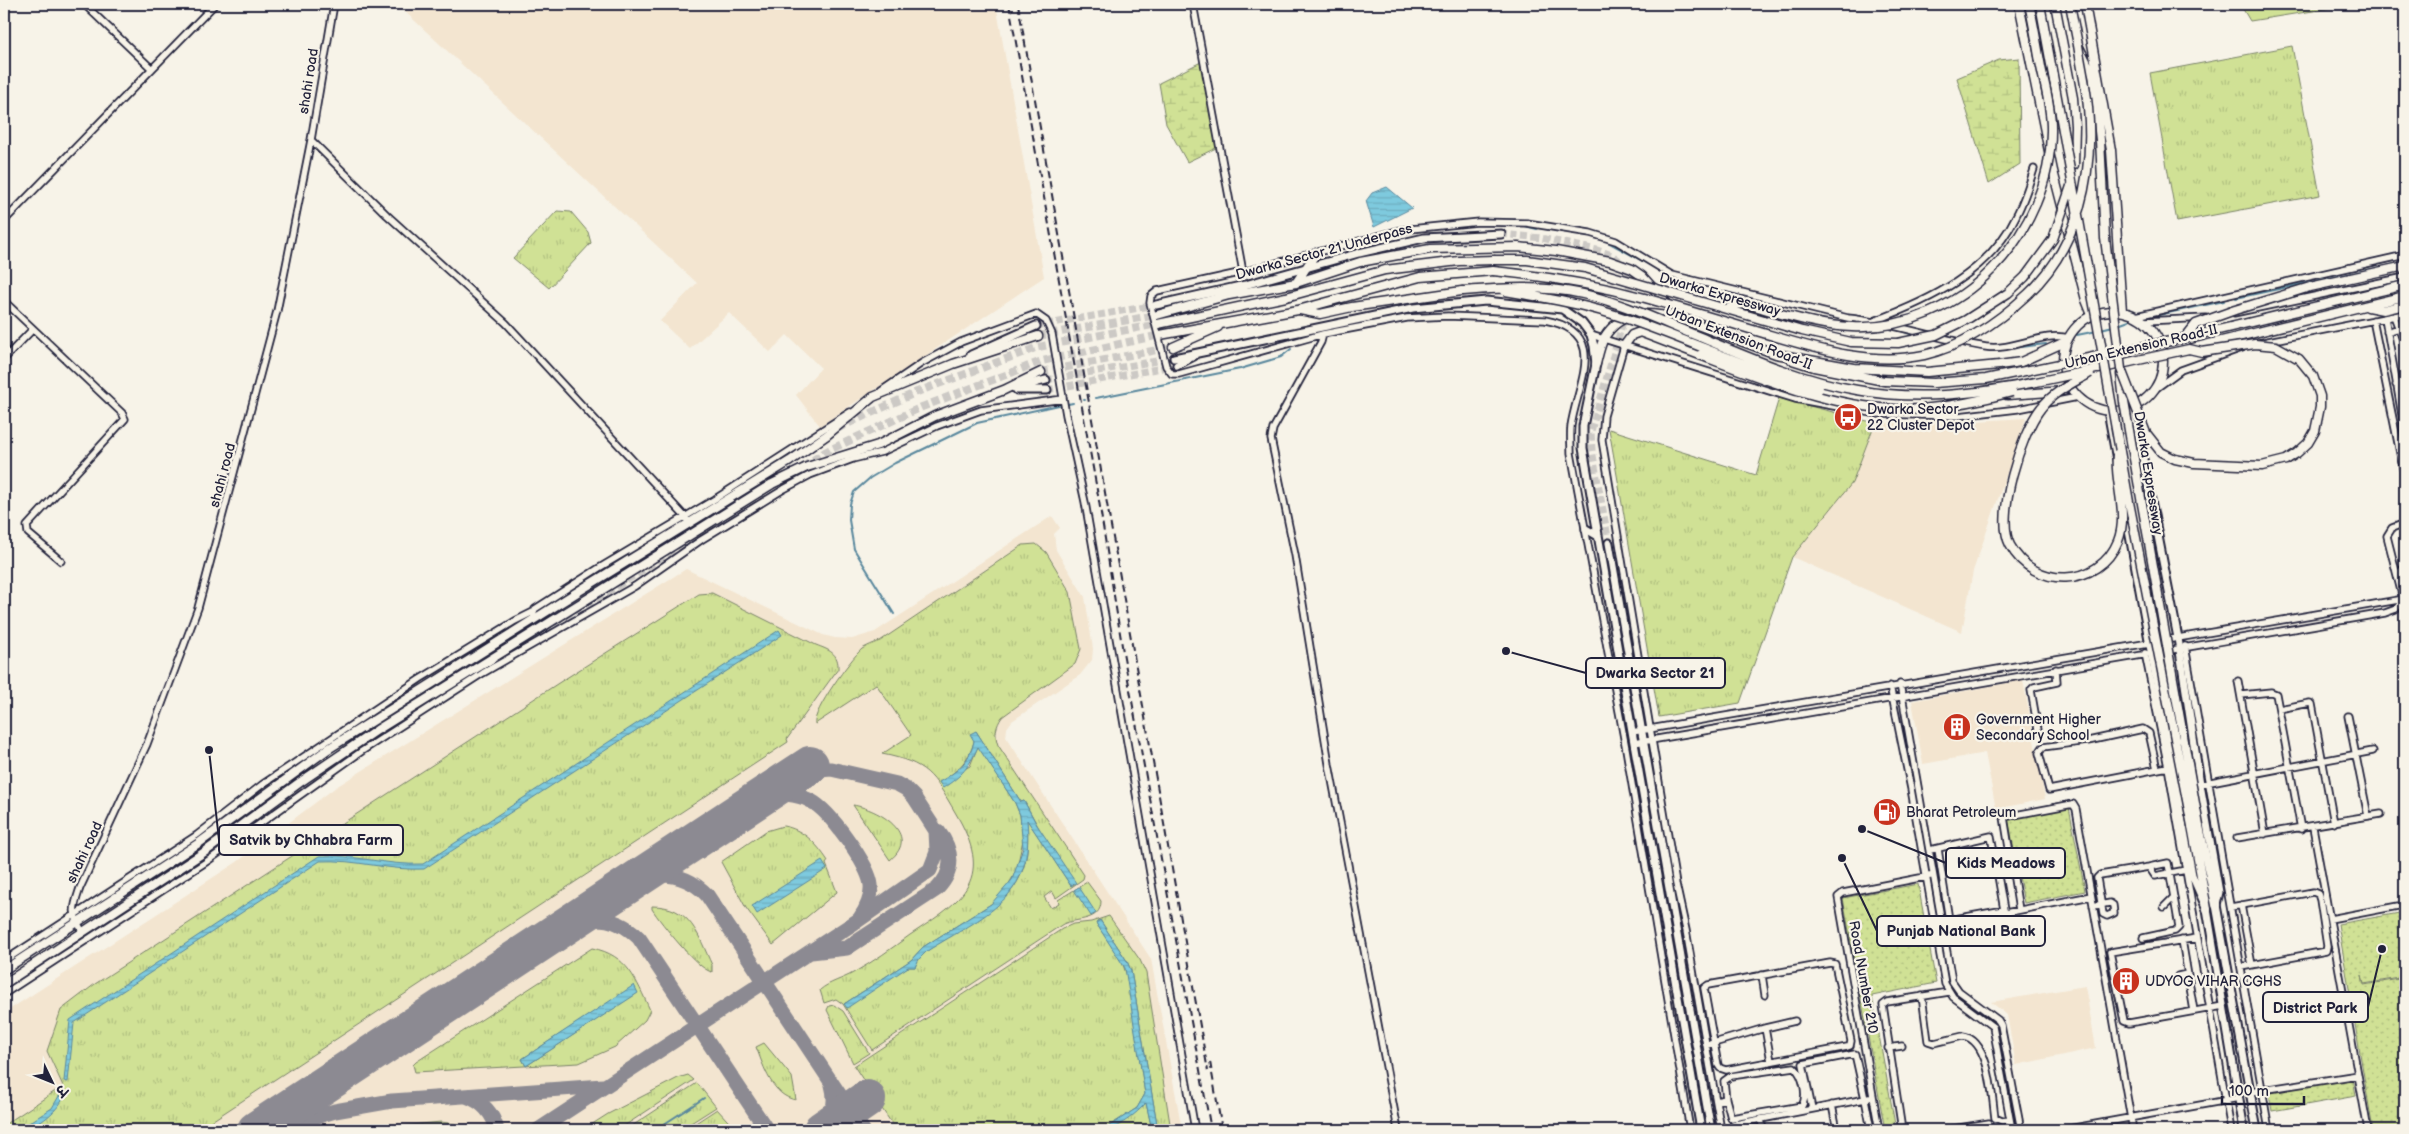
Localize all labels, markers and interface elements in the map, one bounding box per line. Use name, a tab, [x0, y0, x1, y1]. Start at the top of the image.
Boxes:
street label: shahi road	[295, 47, 322, 115]
street label: Dwarka Sector 21 Underpass	[1234, 220, 1414, 283]
street label: Dwarka Expressway	[1657, 269, 1783, 320]
street label: Urban Extension Road-II	[1663, 302, 1815, 373]
street label: Urban Extension Road-II	[2063, 321, 2219, 372]
place label: Dwarka Sector 22 Cluster Depot	[1867, 401, 1975, 434]
bus stop icon: Dwarka Sector 22 Cluster Depot	[1833, 402, 1863, 432]
street label: Dwarka Expressway	[2130, 410, 2167, 537]
street label: shahi road	[206, 441, 239, 509]
callout: Dwarka Sector 21	[1586, 658, 1725, 688]
text: Dwarka Sector 21	[1595, 664, 1715, 683]
place label: Government Higher Secondary School	[1976, 711, 2102, 744]
building icon: Government Higher Secondary School	[1942, 712, 1972, 742]
fuel station icon: Bharat Petroleum	[1872, 797, 1902, 827]
place label: Bharat Petroleum	[1906, 804, 2016, 821]
street label: shahi road	[63, 819, 106, 886]
callout: Satvik by Chhabra Farm	[219, 825, 403, 855]
text: Satvik by Chhabra Farm	[229, 831, 393, 850]
callout: Kids Meadows	[1946, 848, 2065, 878]
text: Kids Meadows	[1957, 854, 2055, 873]
callout: Punjab National Bank	[1877, 916, 2045, 946]
street label: Road Number 210	[1845, 919, 1882, 1035]
text: Punjab National Bank	[1887, 922, 2036, 941]
building icon: UDYOG VIHAR CGHS	[2111, 966, 2141, 996]
place label: UDYOG VIHAR CGHS	[2145, 973, 2281, 990]
callout: District Park	[2263, 992, 2368, 1022]
text: District Park	[2273, 999, 2357, 1018]
north arrow	[28, 1056, 78, 1106]
scale bar	[2222, 1074, 2304, 1106]
text: उ	[51, 1080, 72, 1101]
text: 100 m	[2229, 1082, 2269, 1101]

